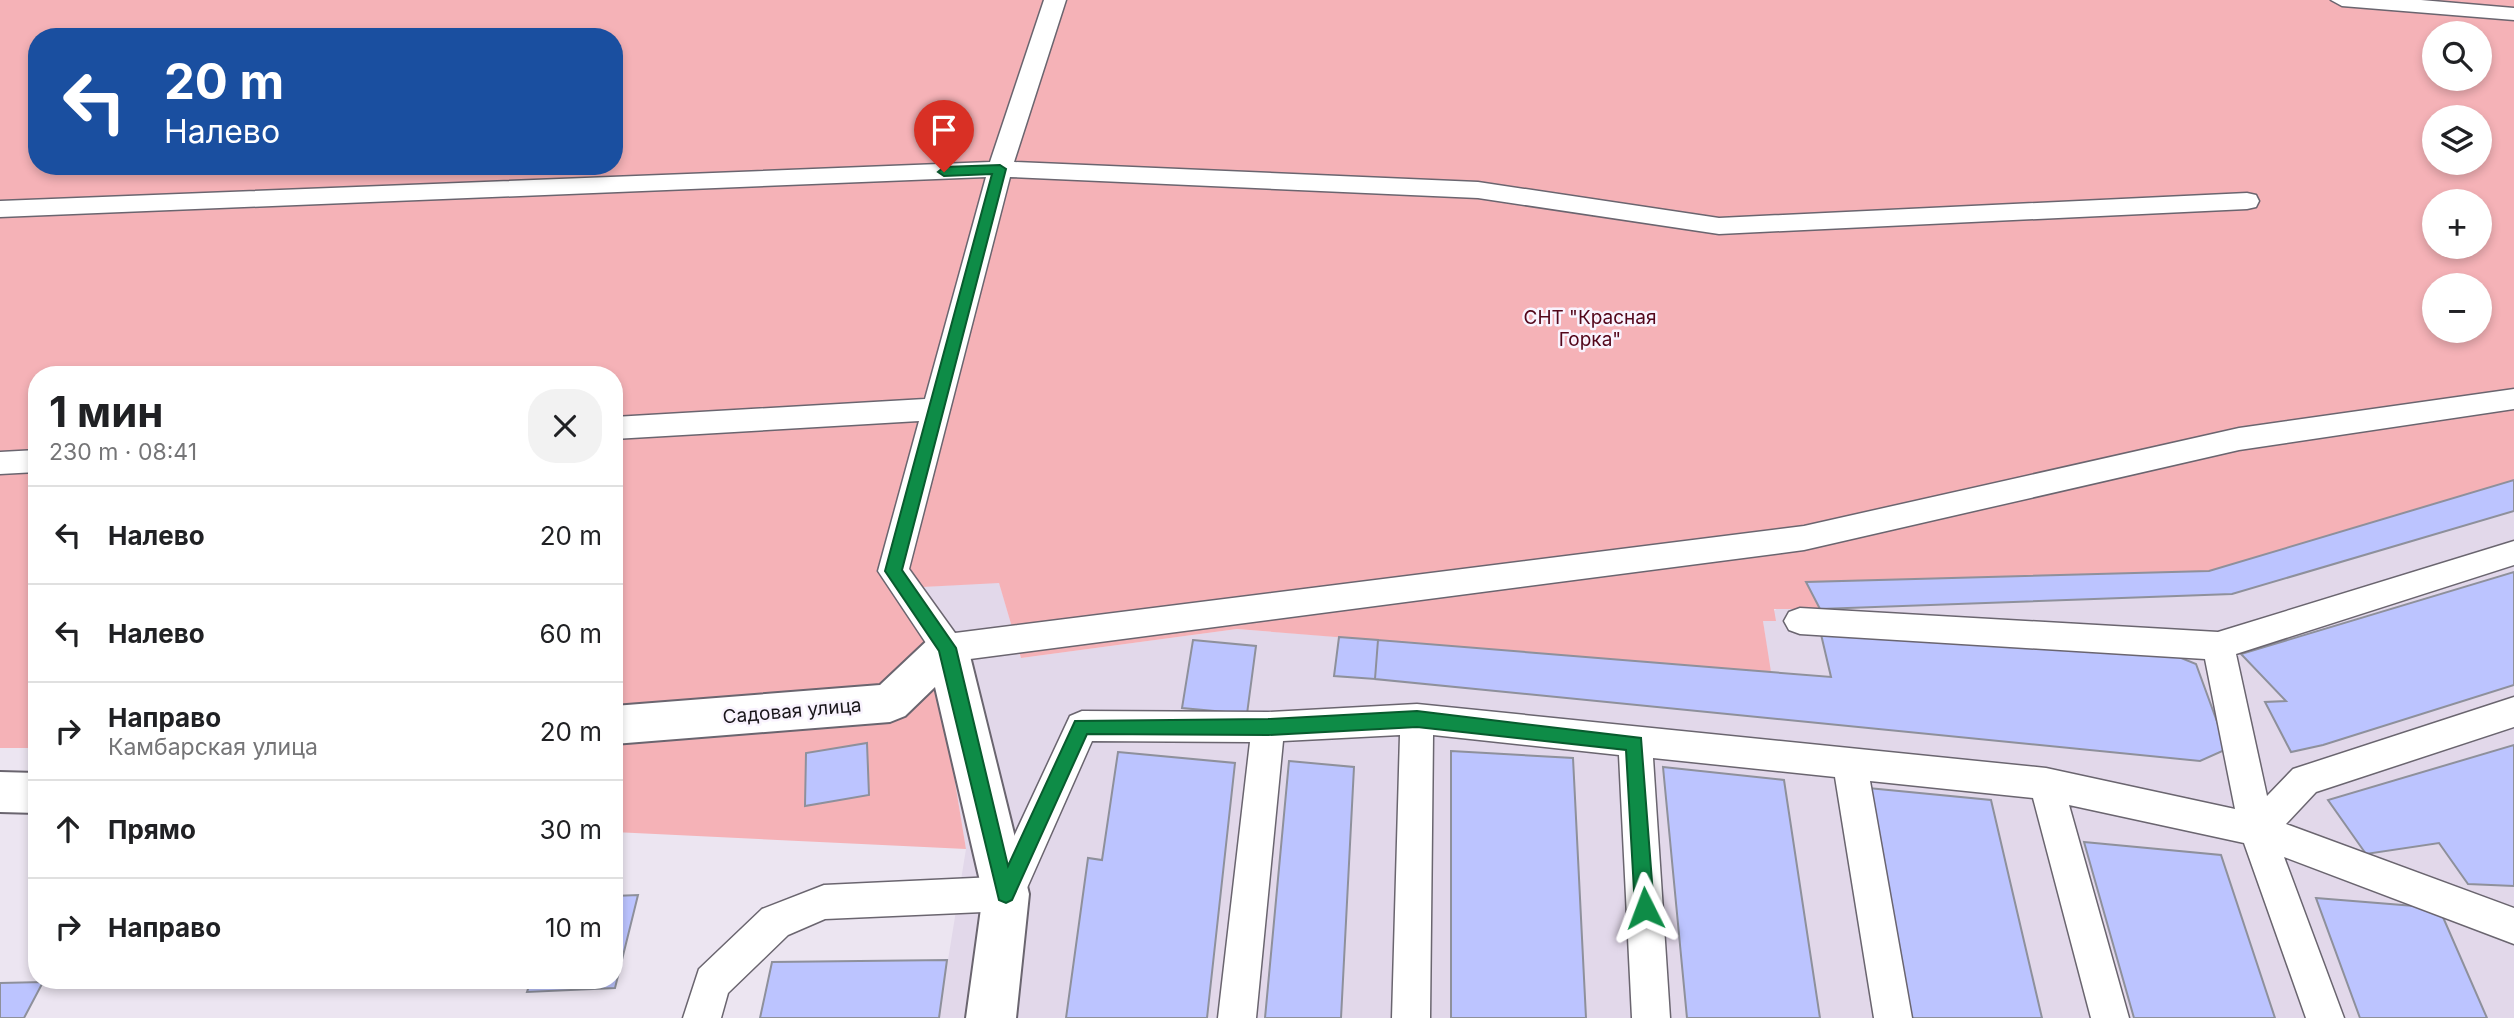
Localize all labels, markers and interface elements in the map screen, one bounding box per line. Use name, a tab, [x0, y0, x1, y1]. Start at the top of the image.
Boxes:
map controls	[2422, 21, 2492, 343]
button: search	[2422, 21, 2492, 91]
text: 20 m	[164, 52, 284, 111]
icon: left	[49, 56, 140, 147]
pin	[914, 100, 974, 172]
button: layers	[2422, 105, 2492, 175]
icon: arrive	[925, 111, 963, 149]
text: Налево	[164, 112, 280, 151]
button: +	[2422, 189, 2492, 259]
button: −	[2422, 273, 2492, 343]
park label: СНТ "Красная Горка"	[1524, 306, 1657, 351]
text: 1 мин	[49, 386, 163, 437]
button: close	[528, 389, 602, 463]
text: 230 m · 08:41	[49, 438, 197, 466]
icon: left	[49, 516, 87, 554]
text: Налево	[108, 520, 205, 551]
text: 20 m	[540, 520, 602, 551]
icon: left	[49, 614, 87, 652]
text: Налево	[108, 618, 205, 649]
text: 60 m	[539, 618, 602, 649]
street label: Садовая улица	[722, 693, 862, 729]
text: Направо	[108, 702, 221, 733]
icon: right	[49, 712, 87, 750]
text: 20 m	[540, 716, 602, 747]
text: Камбарская улица	[108, 733, 318, 761]
icon: ahead	[49, 810, 87, 848]
text: Прямо	[108, 814, 196, 845]
text: 30 m	[539, 814, 602, 845]
position arrow	[1608, 871, 1682, 945]
icon: right	[49, 908, 87, 946]
text: Направо	[108, 912, 221, 943]
text: 10 m	[545, 912, 602, 943]

